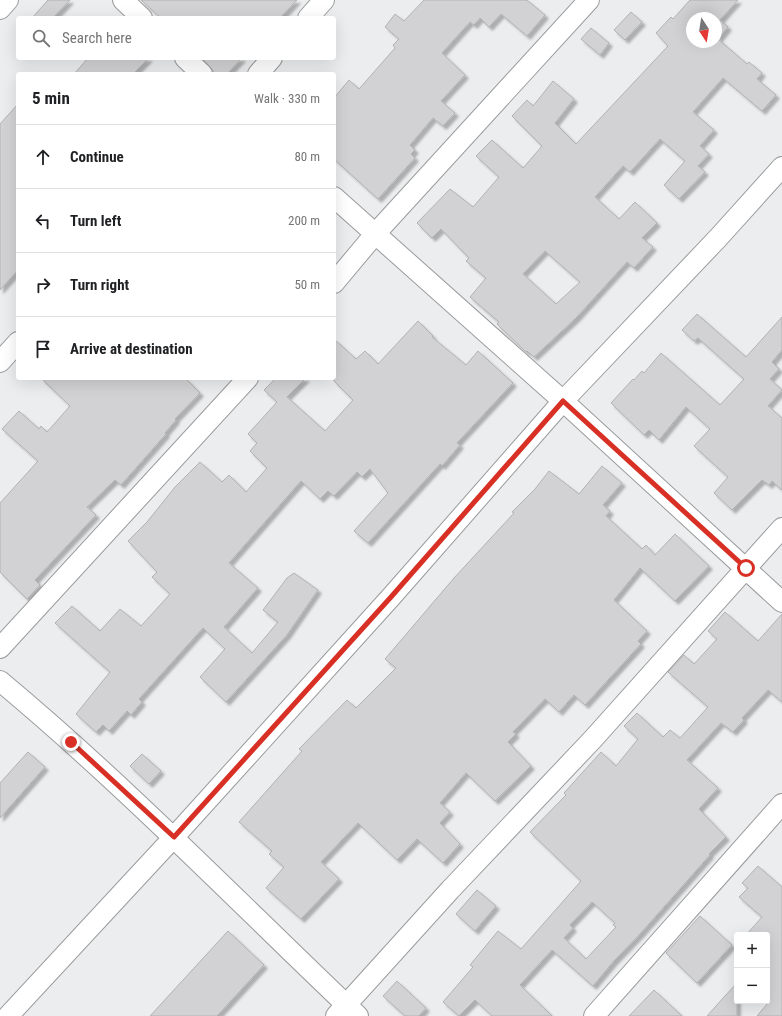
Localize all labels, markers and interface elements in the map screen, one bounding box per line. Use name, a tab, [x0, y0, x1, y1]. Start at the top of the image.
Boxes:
north arrow	[686, 12, 722, 48]
search box	[16, 16, 336, 60]
icon: search	[30, 27, 52, 49]
text: Search here	[62, 29, 132, 47]
text: 5 min	[32, 88, 70, 108]
text: Walk · 330 m	[254, 91, 320, 106]
icon: ahead	[32, 146, 54, 168]
text: Continue	[70, 148, 124, 166]
text: 80 m	[294, 149, 320, 164]
icon: left	[32, 210, 54, 232]
text: Turn left	[70, 212, 121, 230]
text: 200 m	[288, 213, 320, 228]
icon: right	[32, 274, 54, 296]
text: Turn right	[70, 276, 129, 294]
text: 50 m	[294, 277, 320, 292]
icon: arrive	[32, 338, 54, 360]
text: Arrive at destination	[70, 340, 193, 358]
route start	[737, 559, 755, 577]
route end	[62, 733, 80, 751]
map controls	[734, 932, 770, 1004]
button: +	[734, 932, 770, 968]
button: −	[734, 968, 770, 1004]

